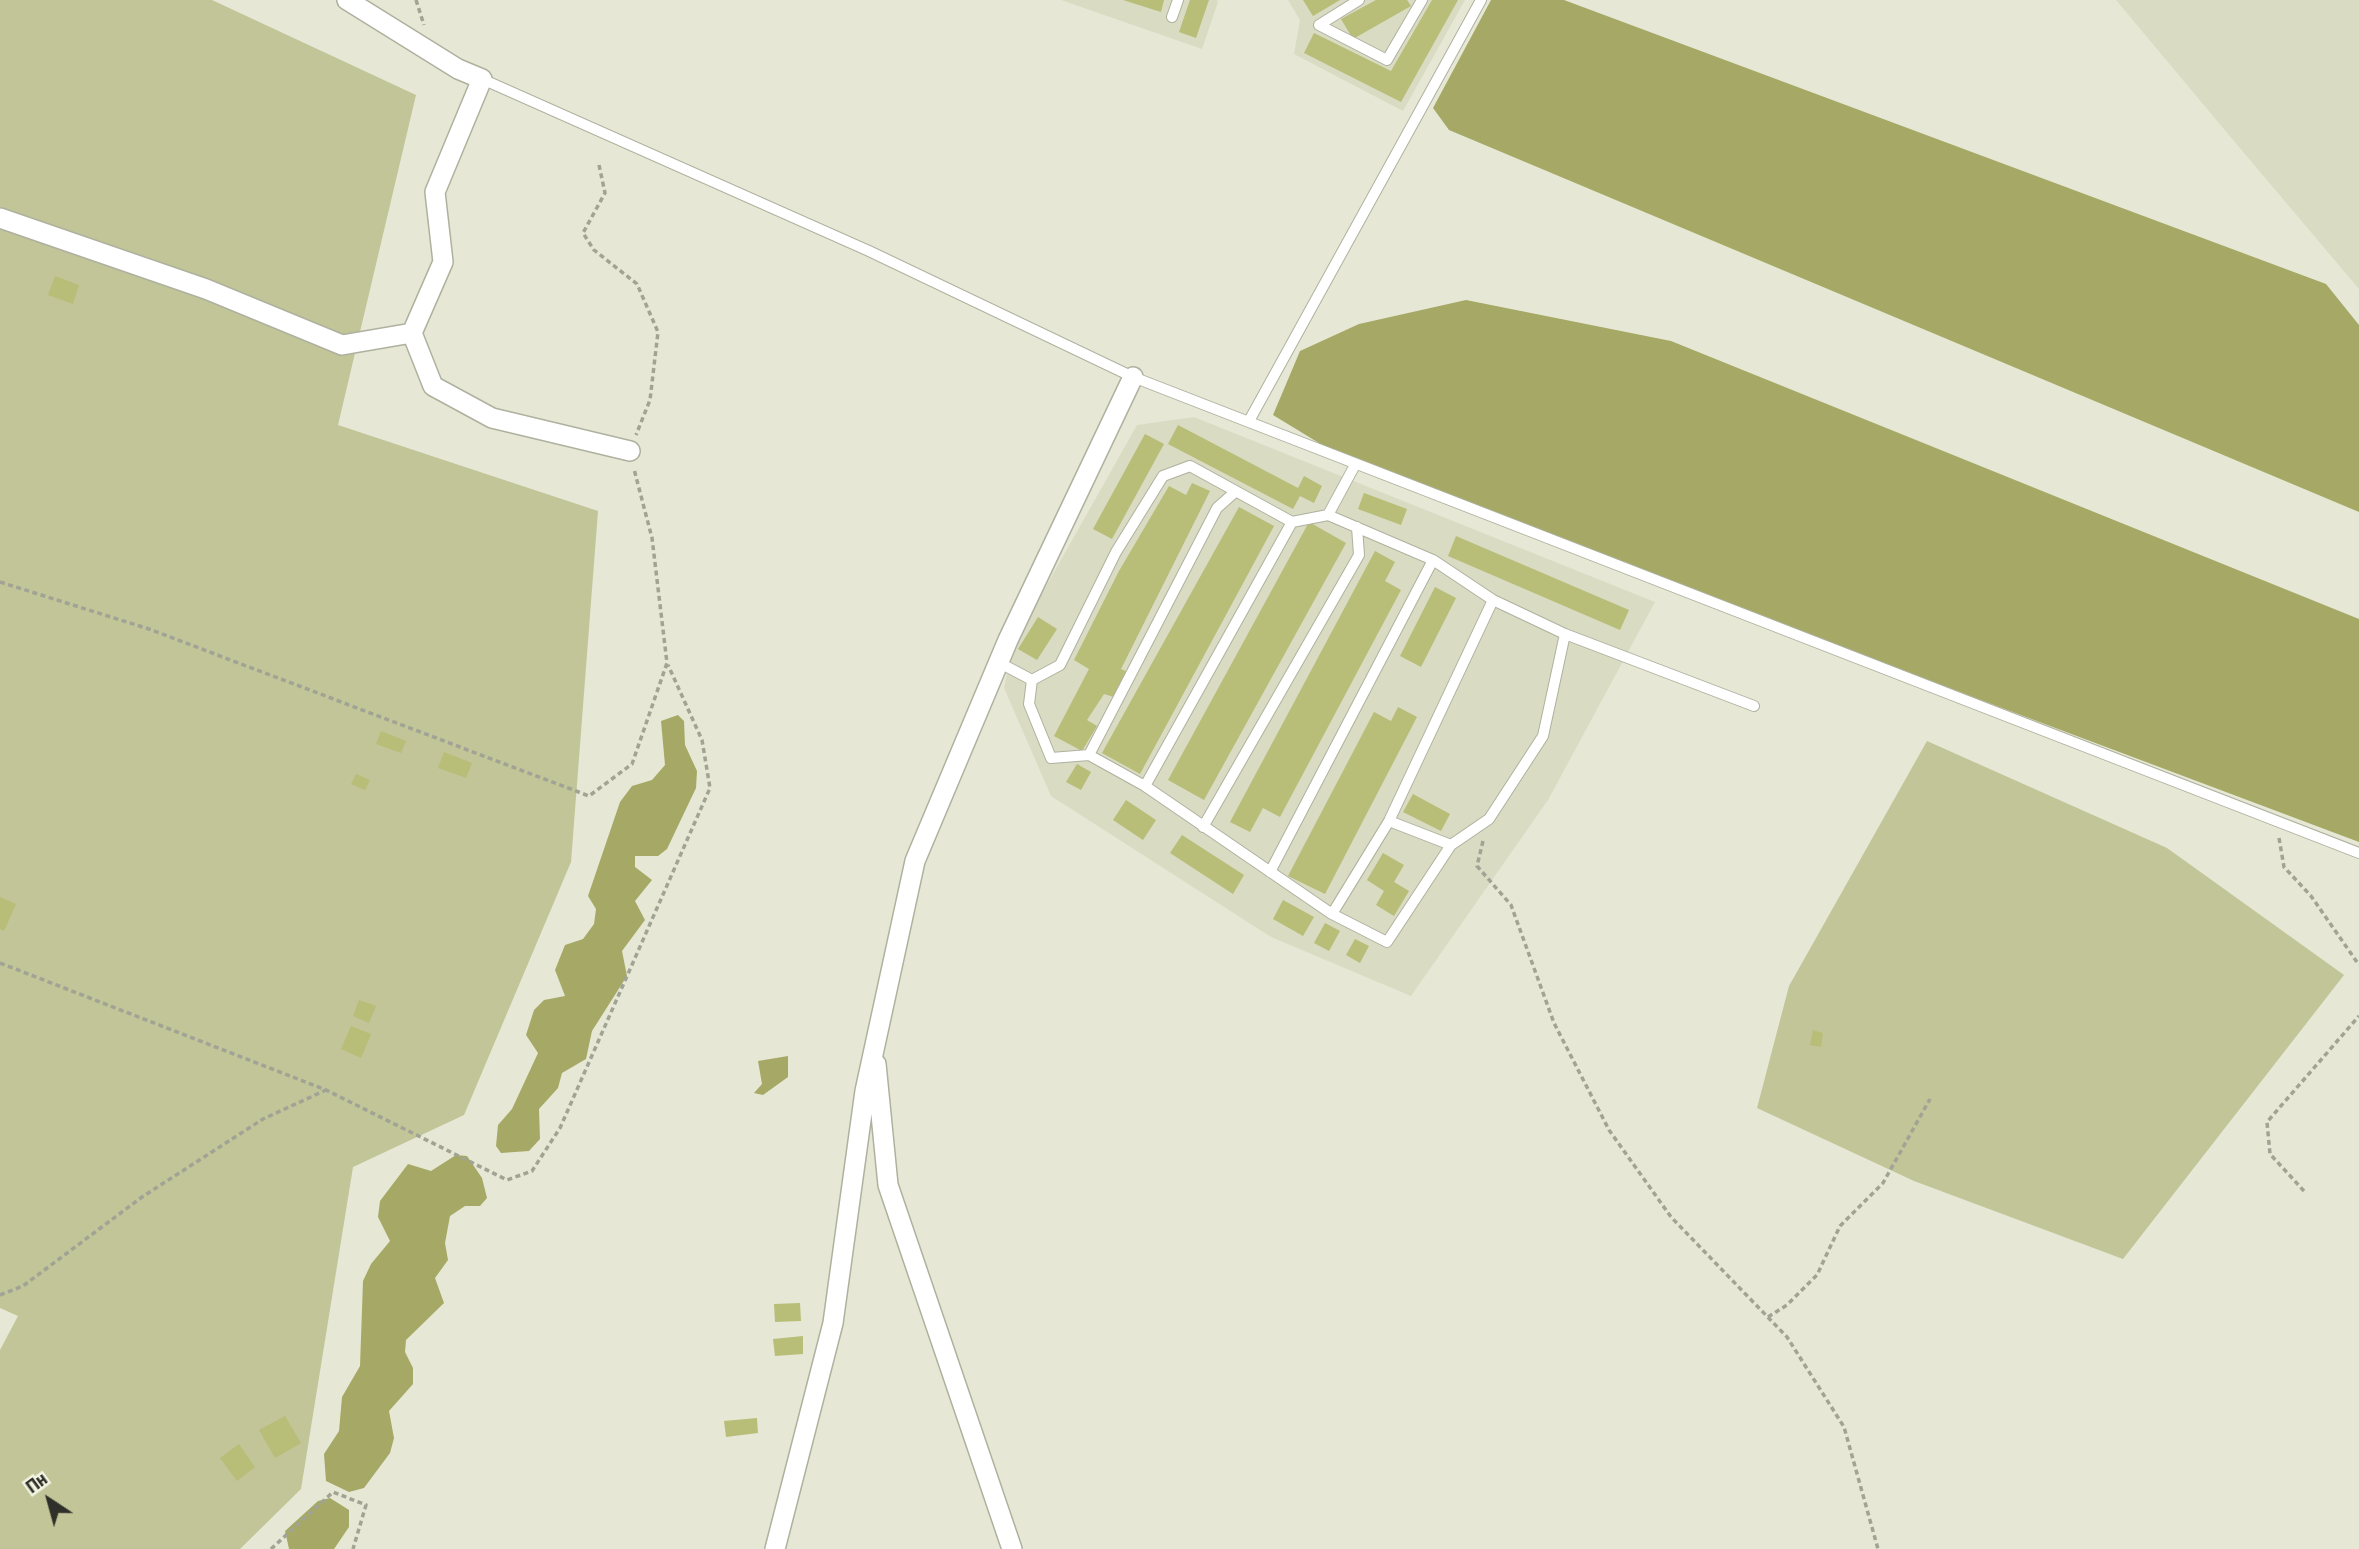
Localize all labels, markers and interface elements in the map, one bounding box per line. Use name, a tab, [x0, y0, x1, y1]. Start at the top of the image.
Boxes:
north arrow	[14, 1465, 84, 1535]
text: Пн	[21, 1467, 52, 1498]

